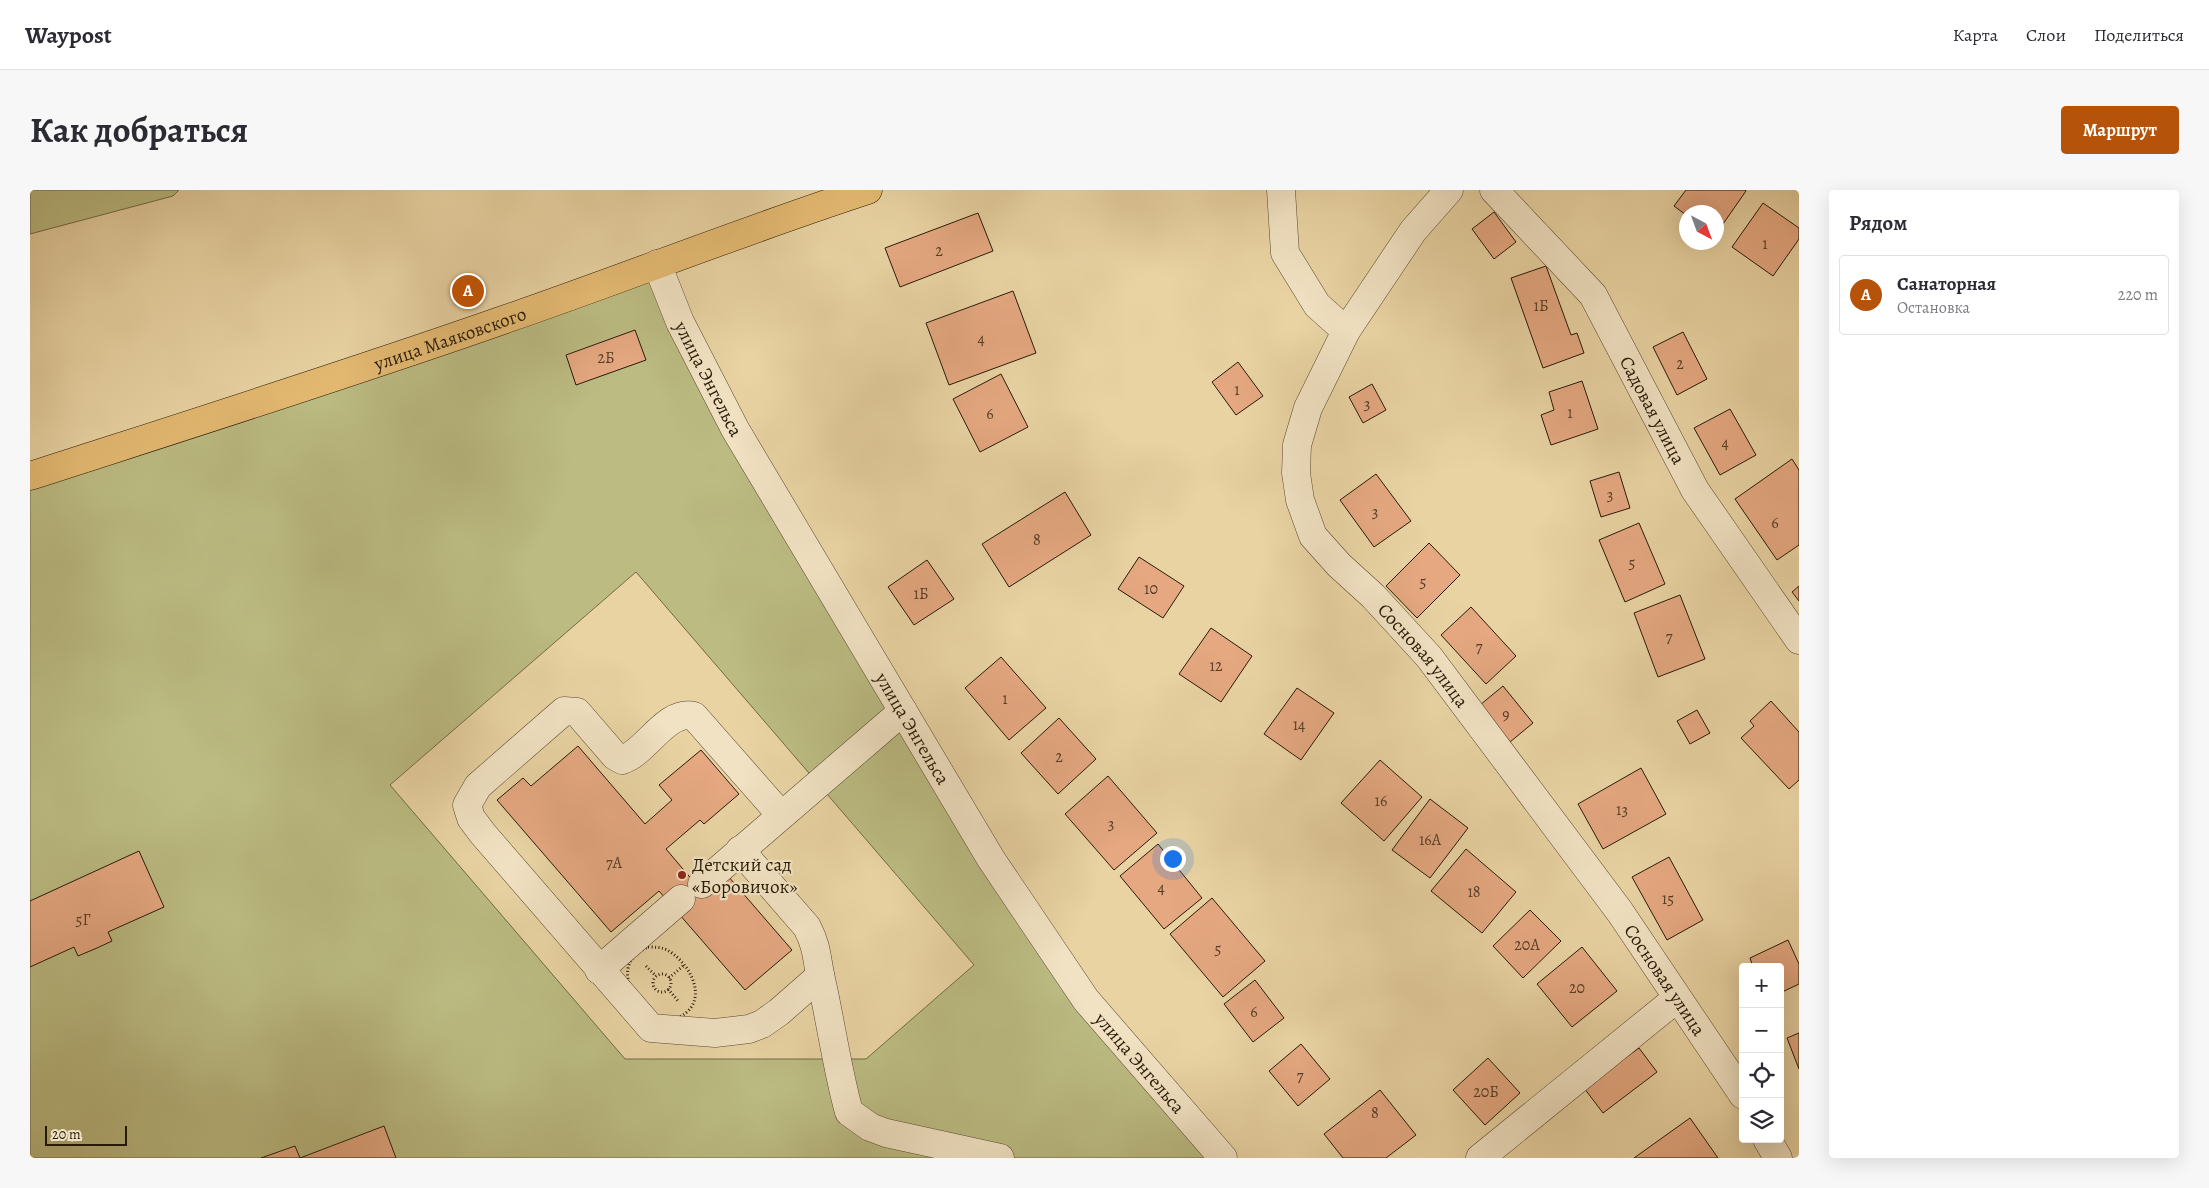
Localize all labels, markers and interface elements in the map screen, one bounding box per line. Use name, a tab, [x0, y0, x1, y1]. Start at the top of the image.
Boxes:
text: Waypost	[25, 19, 112, 51]
text: Карта	[1953, 23, 1998, 47]
text: Слои	[2026, 23, 2066, 47]
text: Поделиться	[2094, 23, 2184, 47]
text: Как добраться	[30, 106, 248, 154]
button: Маршрут	[2061, 106, 2179, 154]
north arrow	[1679, 205, 1724, 250]
text: Рядом	[1849, 209, 1907, 237]
house number: 1	[1762, 233, 1768, 255]
house number: 2	[935, 240, 943, 262]
text: Санаторная	[1897, 271, 1996, 297]
pin: A	[452, 272, 484, 310]
text: A	[1861, 284, 1871, 306]
text: 220 m	[2118, 284, 2158, 306]
house number: 1Б	[1533, 295, 1549, 317]
text: Остановка	[1897, 297, 1970, 319]
street label: улица Маяковского	[370, 301, 530, 378]
street label: улица Энгельса	[667, 316, 749, 442]
house number: 4	[977, 328, 985, 350]
house number: 2Б	[597, 347, 615, 369]
street label: Садовая улица	[1613, 352, 1691, 469]
house number: 2	[1676, 353, 1684, 375]
house number: 1	[1234, 379, 1240, 401]
house number: 3	[1364, 393, 1370, 415]
house number: 1	[1567, 402, 1573, 424]
house number: 6	[986, 403, 994, 425]
house number: 4	[1721, 432, 1729, 454]
house number: 3	[1607, 484, 1613, 506]
house number: 3	[1372, 501, 1378, 523]
house number: 6	[1771, 512, 1779, 534]
house number: 8	[1033, 529, 1041, 551]
house number: 5	[1629, 552, 1636, 574]
house number: 5	[1420, 571, 1427, 593]
house number: 10	[1144, 578, 1158, 600]
house number: 1Б	[913, 583, 929, 605]
street label: Сосновая улица	[1372, 598, 1475, 713]
house number: 7	[1666, 626, 1673, 648]
house number: 7	[1476, 636, 1483, 658]
house number: 12	[1209, 655, 1223, 677]
street label: улица Энгельса	[868, 667, 956, 790]
house number: 1	[1002, 688, 1008, 710]
house number: 9	[1502, 704, 1510, 726]
house number: 14	[1293, 714, 1305, 736]
house number: 2	[1055, 746, 1063, 768]
house number: 16	[1375, 790, 1387, 812]
house number: 13	[1616, 799, 1628, 821]
house number: 3	[1108, 813, 1114, 835]
house number: 16А	[1419, 829, 1442, 851]
your location	[1160, 846, 1186, 872]
house number: 7А	[606, 852, 623, 874]
place label: Детский сад «Боровичок»	[692, 852, 798, 900]
marker: Детский сад «Боровичок»	[676, 869, 688, 881]
house number: 4	[1157, 877, 1165, 899]
house number: 18	[1467, 881, 1481, 903]
house number: 15	[1662, 888, 1674, 910]
house number: 5Г	[76, 909, 90, 931]
street label: Сосновая улица	[1618, 919, 1712, 1041]
house number: 20А	[1514, 934, 1540, 956]
house number: 5	[1215, 938, 1222, 960]
map controls	[1739, 963, 1784, 1143]
button: +	[1739, 963, 1784, 1008]
house number: 20	[1569, 977, 1585, 999]
house number: 6	[1250, 1001, 1258, 1023]
street label: улица Энгельса	[1088, 1006, 1191, 1120]
button: −	[1739, 1008, 1784, 1053]
button: locate	[1739, 1053, 1784, 1098]
house number: 7	[1297, 1065, 1304, 1087]
house number: 20Б	[1473, 1081, 1499, 1103]
button: layers	[1739, 1098, 1784, 1143]
house number: 8	[1371, 1102, 1379, 1124]
scale bar	[45, 1123, 128, 1146]
text: 20 m	[52, 1125, 81, 1144]

